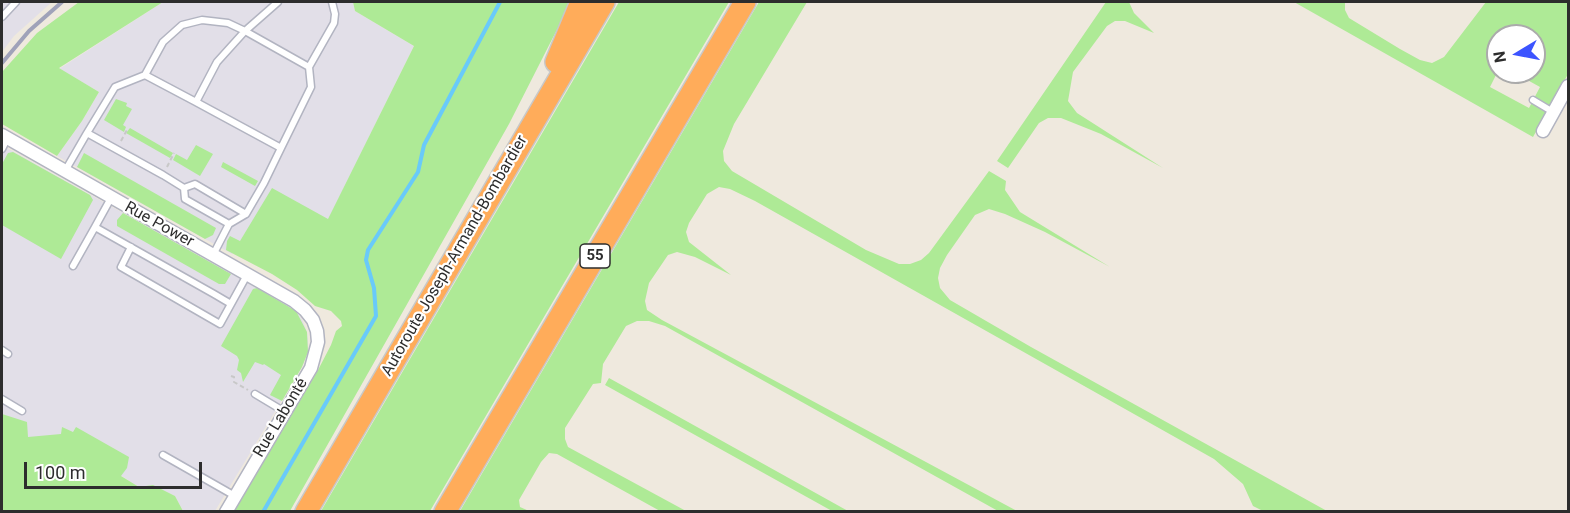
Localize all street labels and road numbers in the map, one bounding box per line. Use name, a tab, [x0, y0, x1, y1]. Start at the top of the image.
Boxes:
street label: Autoroute Joseph-Armand-Bombardier	[378, 132, 532, 380]
street label: Rue Power	[121, 198, 197, 252]
road number: 55	[580, 244, 610, 268]
street label: Rue Labonté	[250, 375, 312, 461]

